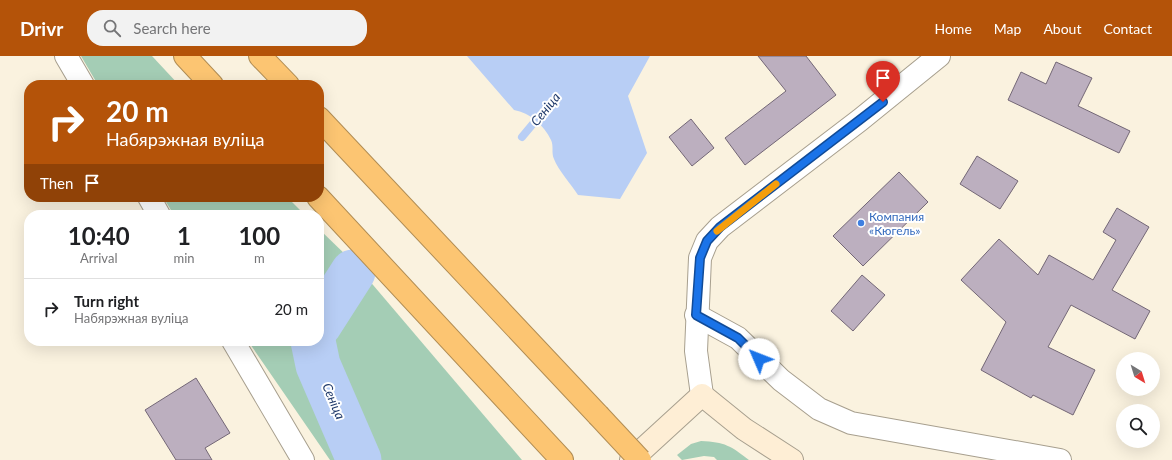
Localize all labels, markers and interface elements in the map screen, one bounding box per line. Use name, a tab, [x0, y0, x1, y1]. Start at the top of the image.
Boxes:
search box	[87, 10, 367, 46]
text: Drivr	[20, 17, 63, 40]
icon: search	[101, 17, 123, 39]
text: Search here	[133, 19, 211, 37]
text: Home	[934, 20, 972, 37]
text: Map	[994, 20, 1021, 37]
text: About	[1043, 20, 1081, 37]
text: Contact	[1103, 20, 1152, 37]
pin	[866, 61, 900, 102]
icon: arrive	[872, 67, 894, 89]
water label: Сеніца	[527, 89, 563, 129]
text: 20 m	[106, 94, 169, 128]
icon: right	[40, 96, 92, 148]
text: Набярэжная вуліца	[106, 128, 265, 150]
icon: arrive	[81, 172, 103, 194]
text: Then	[40, 174, 73, 192]
place label: Компания «Кюгель»	[869, 209, 924, 238]
marker: Компания «Кюгель»	[856, 218, 866, 228]
text: 10:40	[68, 221, 130, 250]
text: 1	[177, 221, 191, 250]
text: 100	[238, 221, 280, 250]
text: Arrival	[80, 250, 117, 266]
text: min	[174, 250, 195, 266]
text: m	[254, 250, 265, 266]
text: Turn right	[74, 292, 139, 310]
icon: right	[40, 298, 62, 320]
text: 20 m	[274, 300, 308, 318]
text: Набярэжная вуліца	[74, 310, 189, 326]
position arrow	[738, 338, 780, 380]
north arrow	[1116, 352, 1160, 396]
map controls	[1116, 352, 1160, 448]
water label: Сеніца	[319, 380, 349, 422]
button: search	[1116, 404, 1160, 448]

